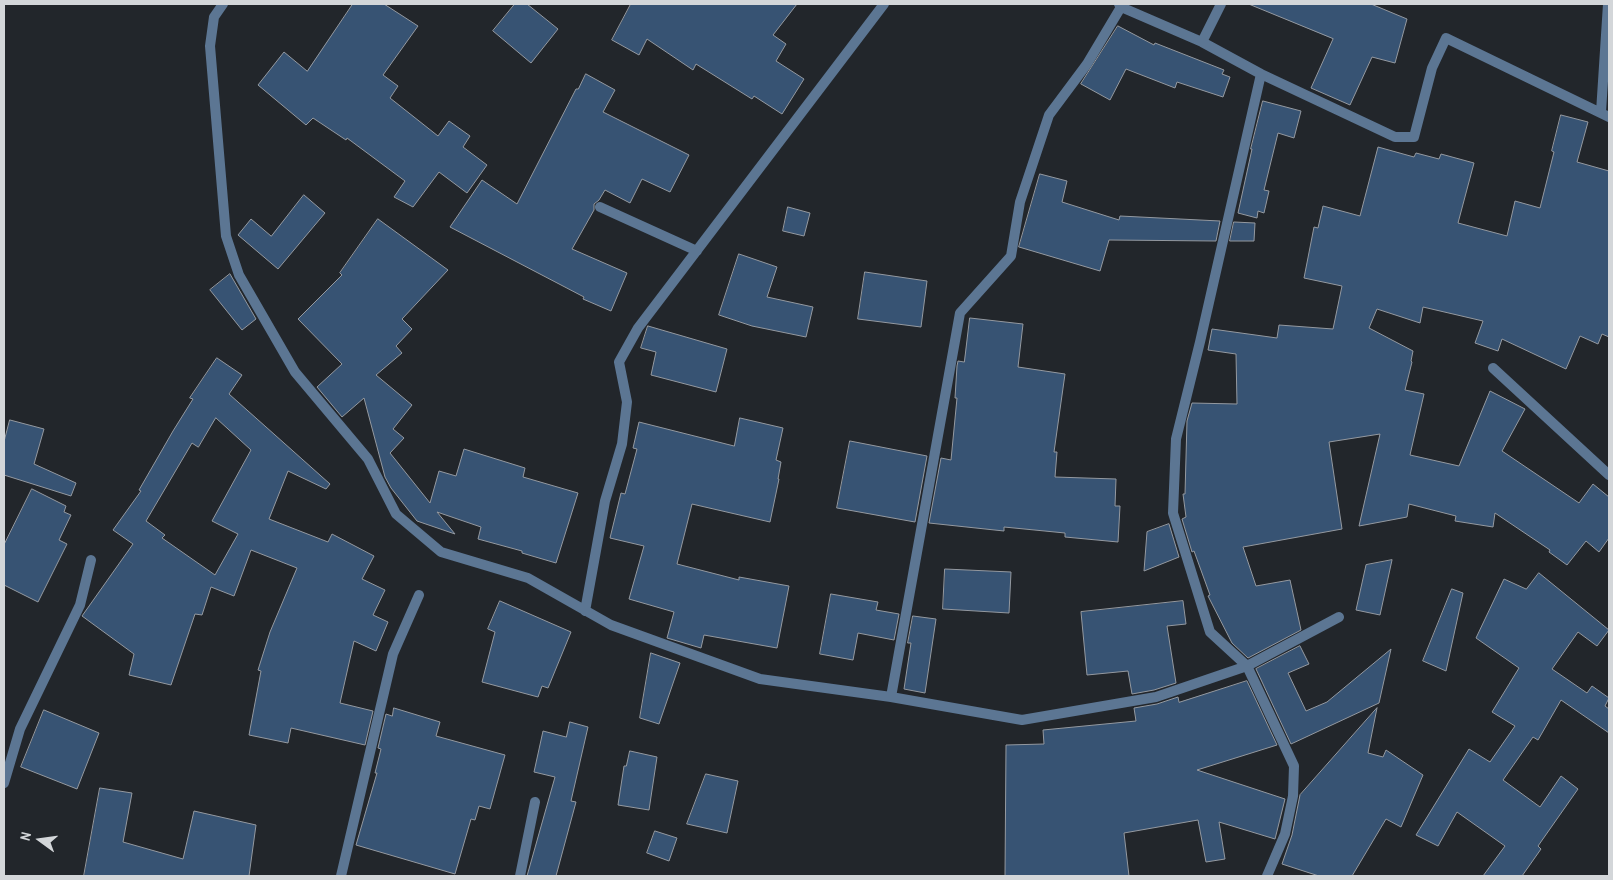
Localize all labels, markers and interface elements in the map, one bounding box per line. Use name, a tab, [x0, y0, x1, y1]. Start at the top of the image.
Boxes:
north arrow	[15, 815, 65, 865]
text: N	[16, 830, 35, 843]

